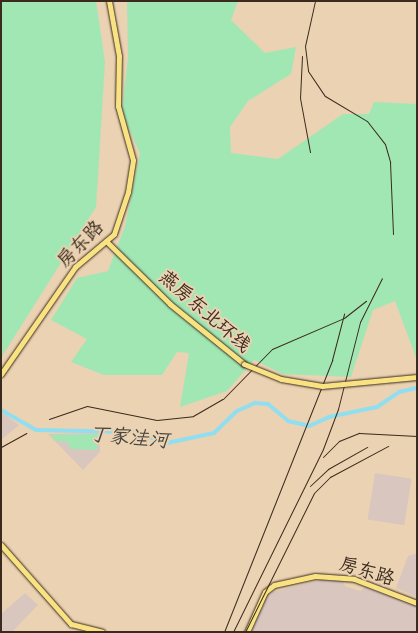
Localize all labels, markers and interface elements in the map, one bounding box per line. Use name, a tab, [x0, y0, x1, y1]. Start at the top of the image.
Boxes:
street label: 房东路	[52, 216, 108, 272]
street label: 燕房东北环线	[155, 265, 255, 357]
water label: 丁家洼河	[88, 421, 170, 451]
street label: 房东路	[336, 552, 398, 590]

